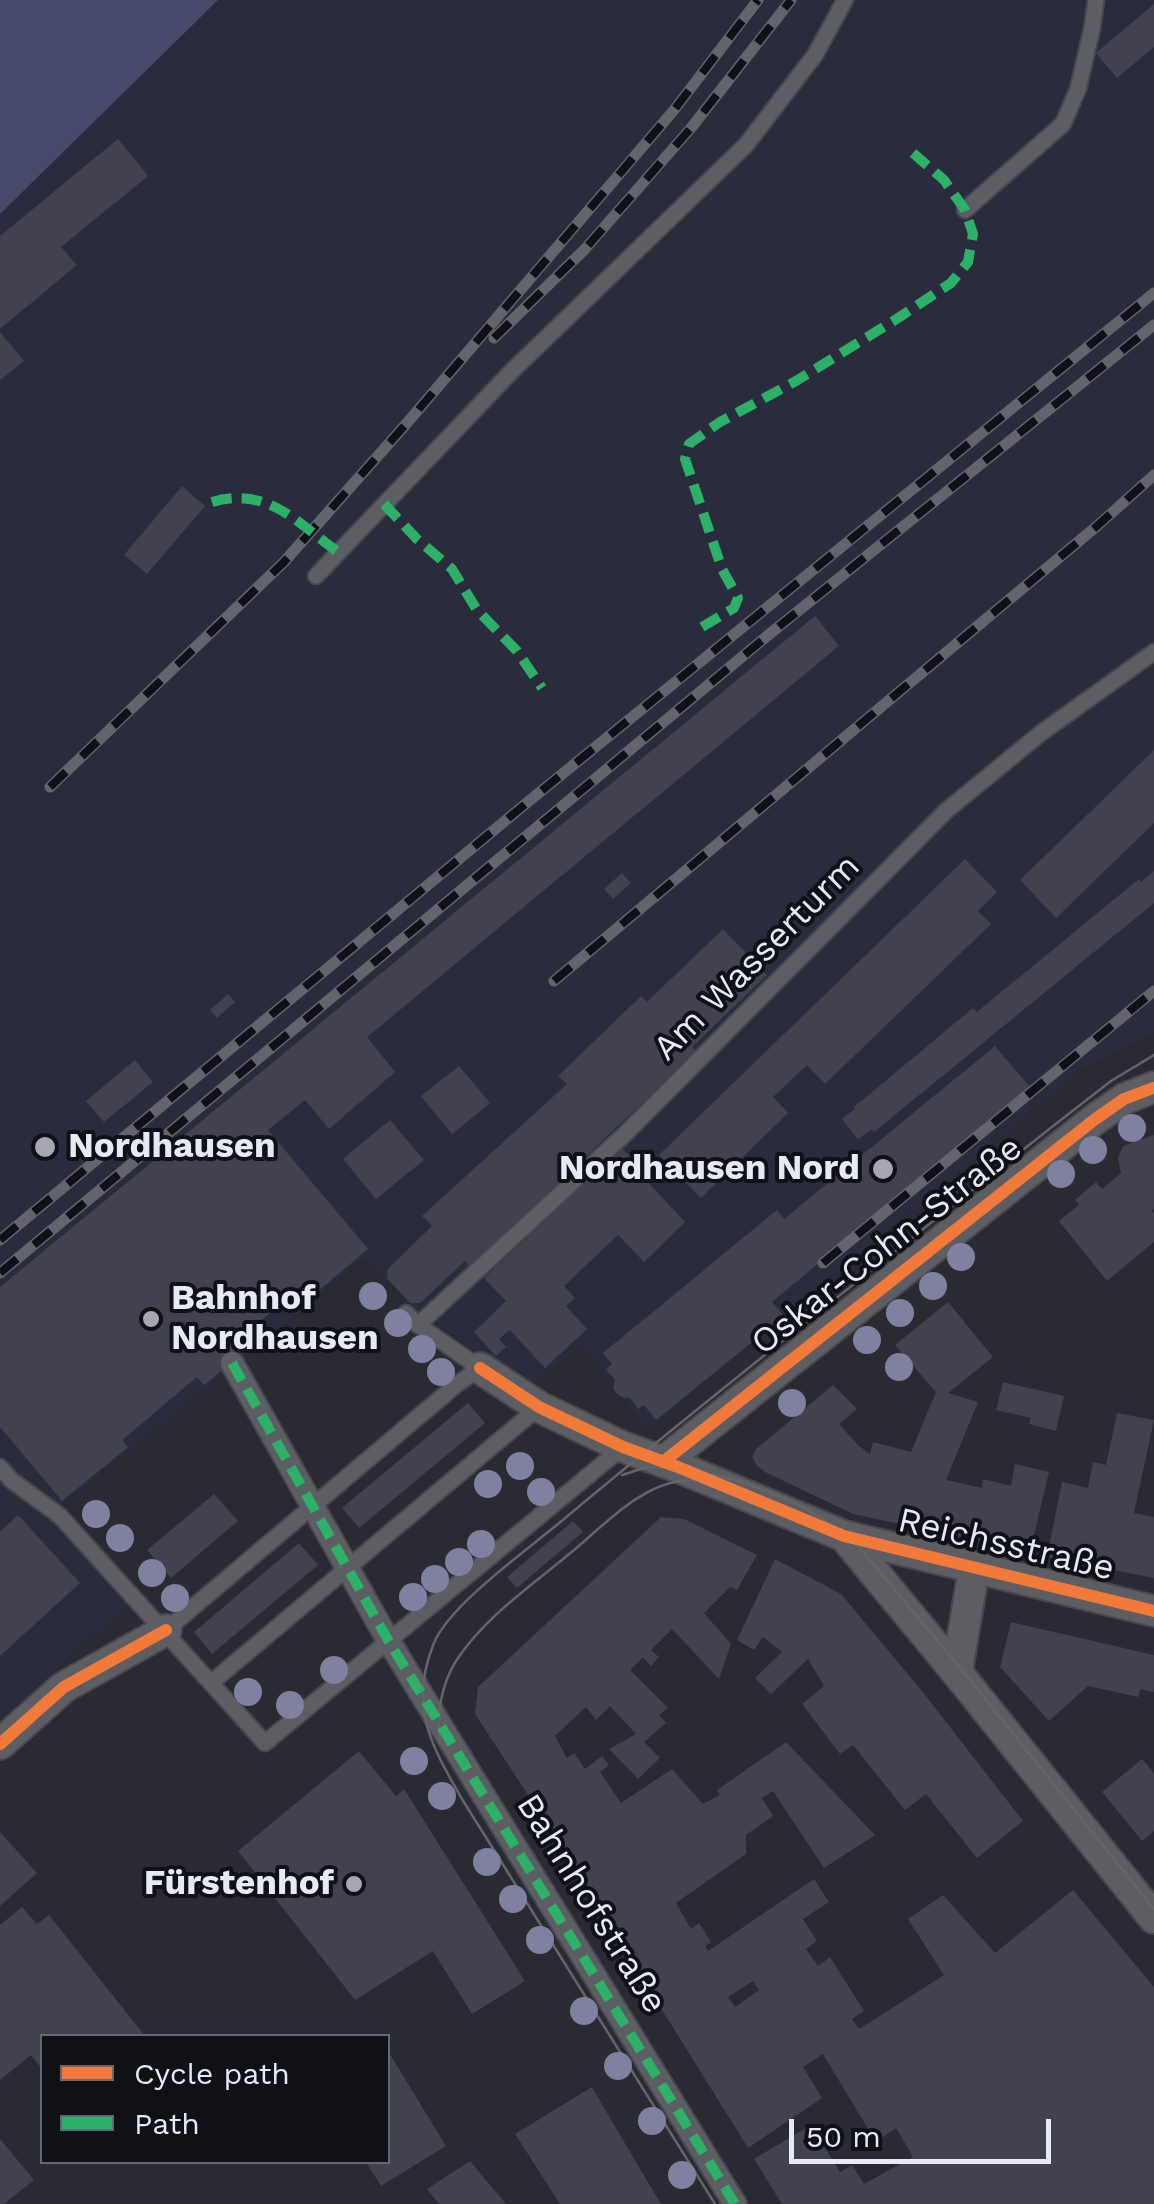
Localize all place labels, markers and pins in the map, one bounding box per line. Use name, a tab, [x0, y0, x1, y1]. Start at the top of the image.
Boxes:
place label: Nordhausen	[68, 1126, 276, 1168]
marker: Nordhausen	[32, 1134, 58, 1160]
place label: Nordhausen Nord	[559, 1148, 860, 1190]
marker: Nordhausen Nord	[870, 1156, 896, 1182]
place label: Bahnhof Nordhausen	[171, 1278, 379, 1360]
marker: Bahnhof Nordhausen	[140, 1308, 162, 1330]
place label: Fürstenhof	[144, 1863, 334, 1905]
marker: Fürstenhof	[343, 1873, 365, 1895]

